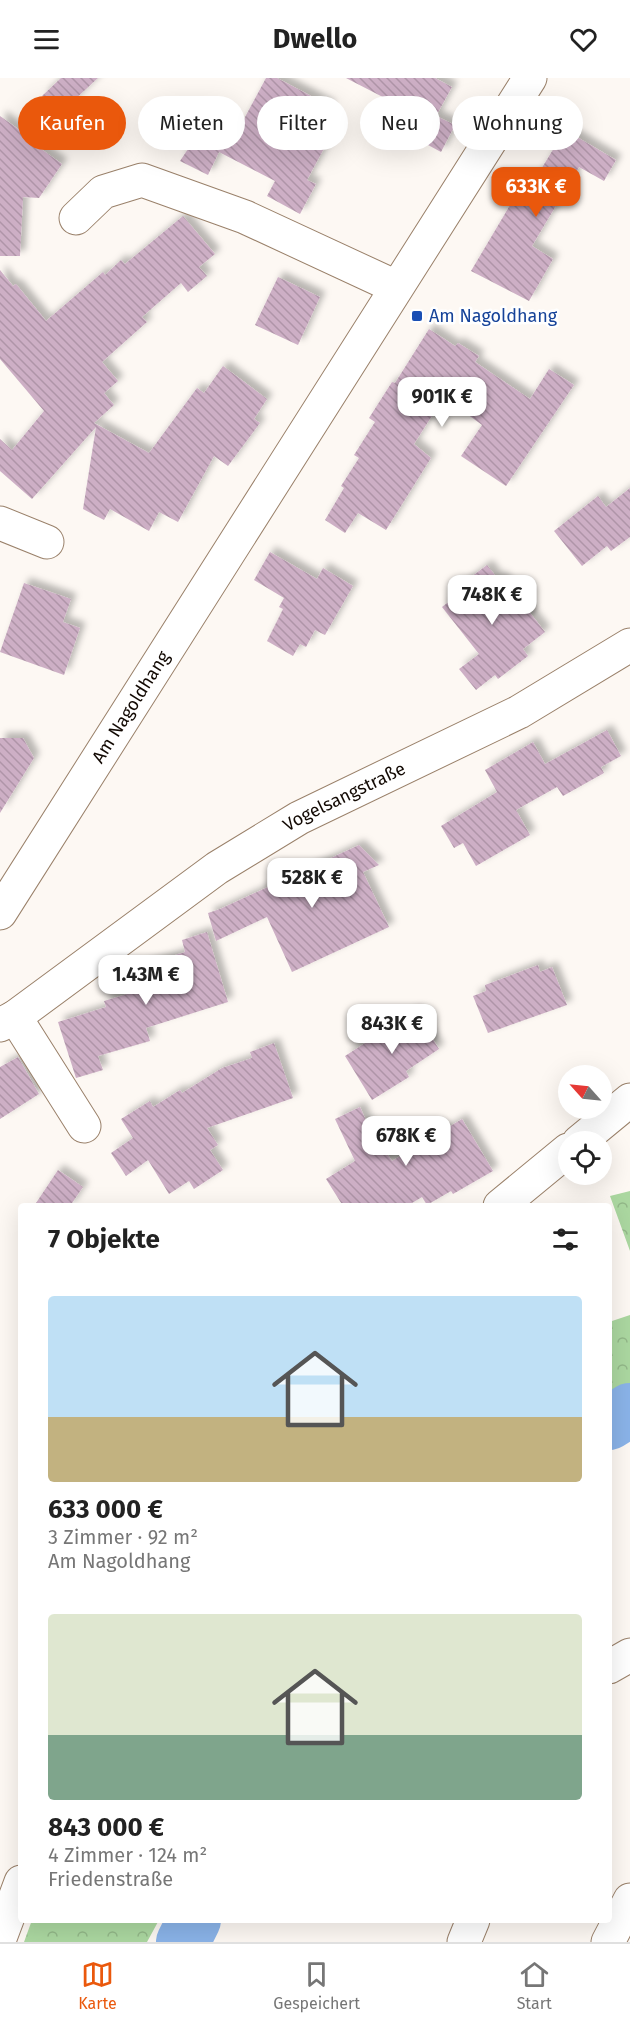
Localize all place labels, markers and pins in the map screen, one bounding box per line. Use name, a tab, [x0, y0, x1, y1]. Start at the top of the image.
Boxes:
pin: 633K €	[487, 167, 585, 218]
place label: Am Nagoldhang	[429, 305, 558, 327]
marker: Am Nagoldhang	[410, 309, 424, 323]
pin: 901K €	[393, 377, 491, 428]
pin: 748K €	[443, 575, 541, 626]
pin: 528K €	[263, 858, 361, 909]
pin: 1.43M €	[91, 955, 201, 1006]
pin: 843K €	[343, 1004, 441, 1055]
pin: 678K €	[357, 1116, 455, 1167]

